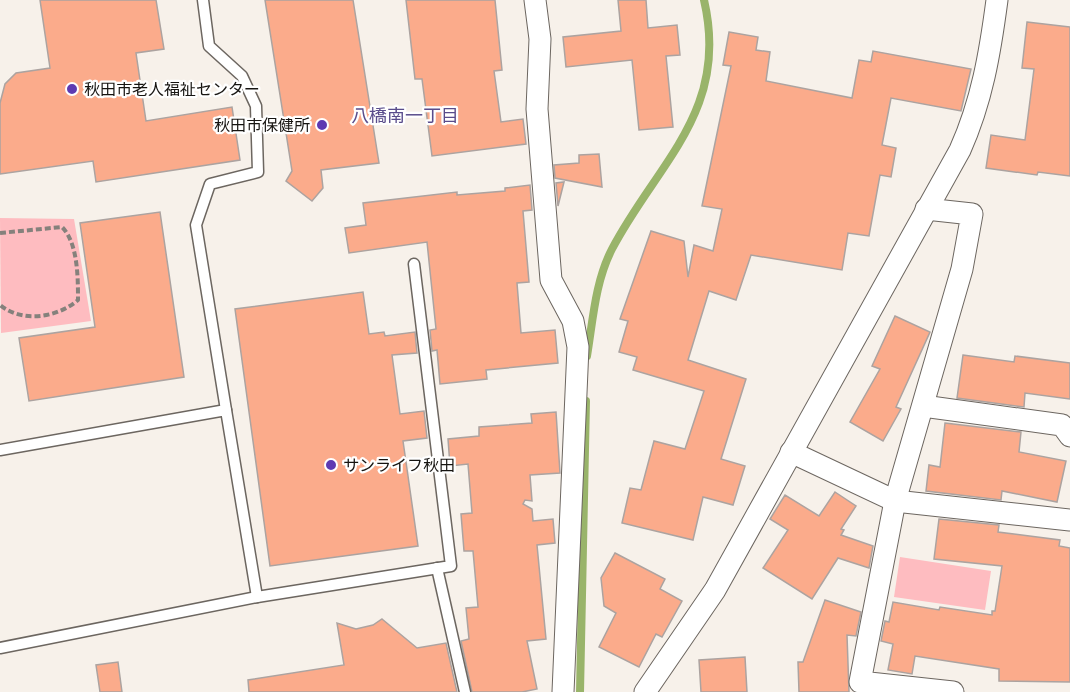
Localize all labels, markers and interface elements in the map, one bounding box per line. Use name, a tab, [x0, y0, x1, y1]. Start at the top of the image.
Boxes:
place label: 秋田市老人福祉センター	[84, 79, 260, 99]
marker: 秋田市老人福祉センター	[65, 82, 79, 96]
district label: 八橋南一丁目	[351, 105, 459, 126]
place label: 秋田市保健所	[214, 115, 310, 135]
marker: 秋田市保健所	[315, 118, 329, 132]
place label: サンライフ秋田	[343, 455, 455, 475]
marker: サンライフ秋田	[324, 458, 338, 472]

